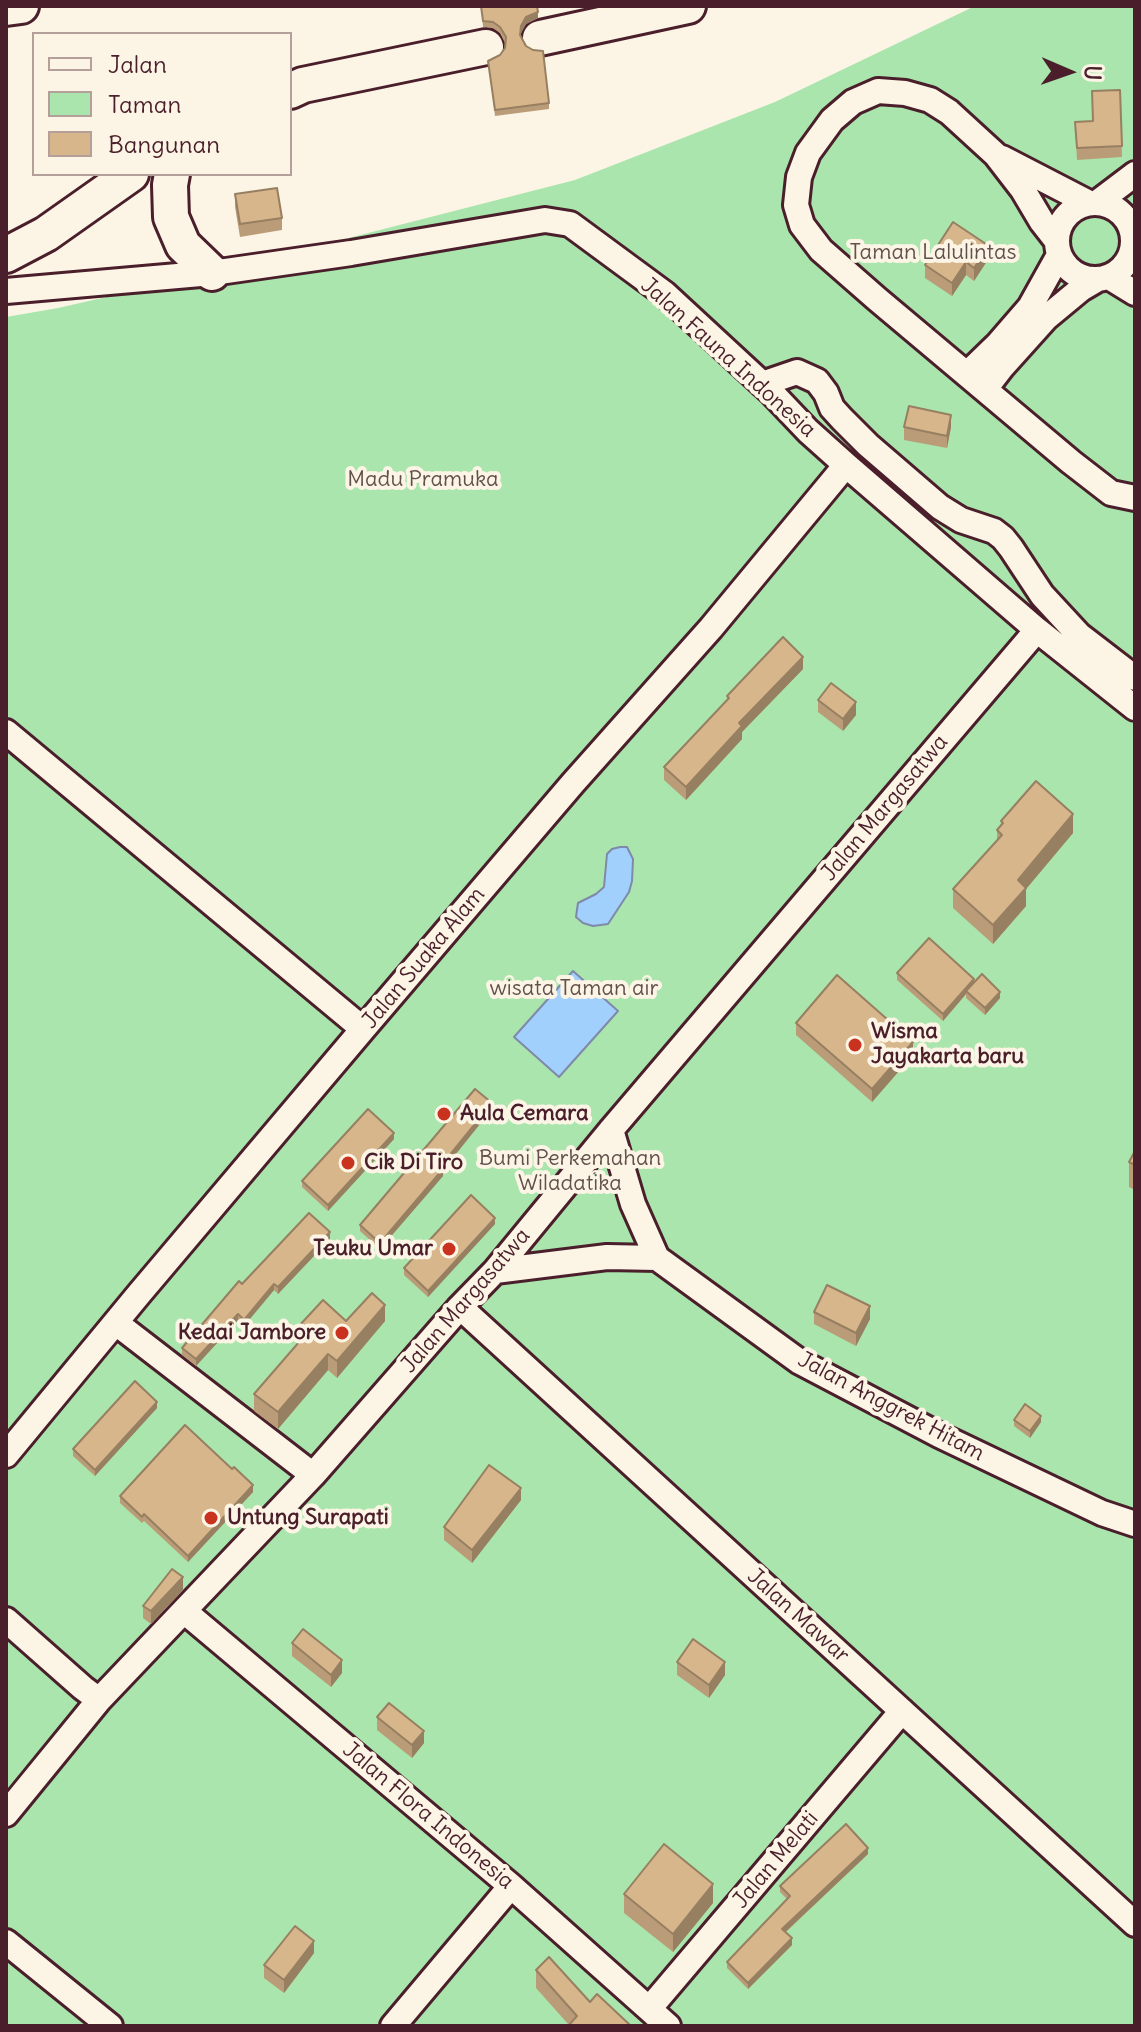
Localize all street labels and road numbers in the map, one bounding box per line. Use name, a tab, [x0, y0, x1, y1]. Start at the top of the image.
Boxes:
street label: Jalan Fauna Indonesia	[635, 273, 821, 443]
street label: Jalan Margasatwa	[816, 729, 954, 887]
street label: Jalan Suaka Alam	[357, 882, 491, 1034]
street label: Jalan Margasatwa	[396, 1223, 536, 1379]
street label: Jalan Anggrek Hitam	[793, 1347, 989, 1467]
street label: Jalan Mawar	[742, 1563, 854, 1669]
street label: Jalan Flora Indonesia	[337, 1737, 519, 1895]
street label: Jalan Melati	[728, 1806, 824, 1914]

